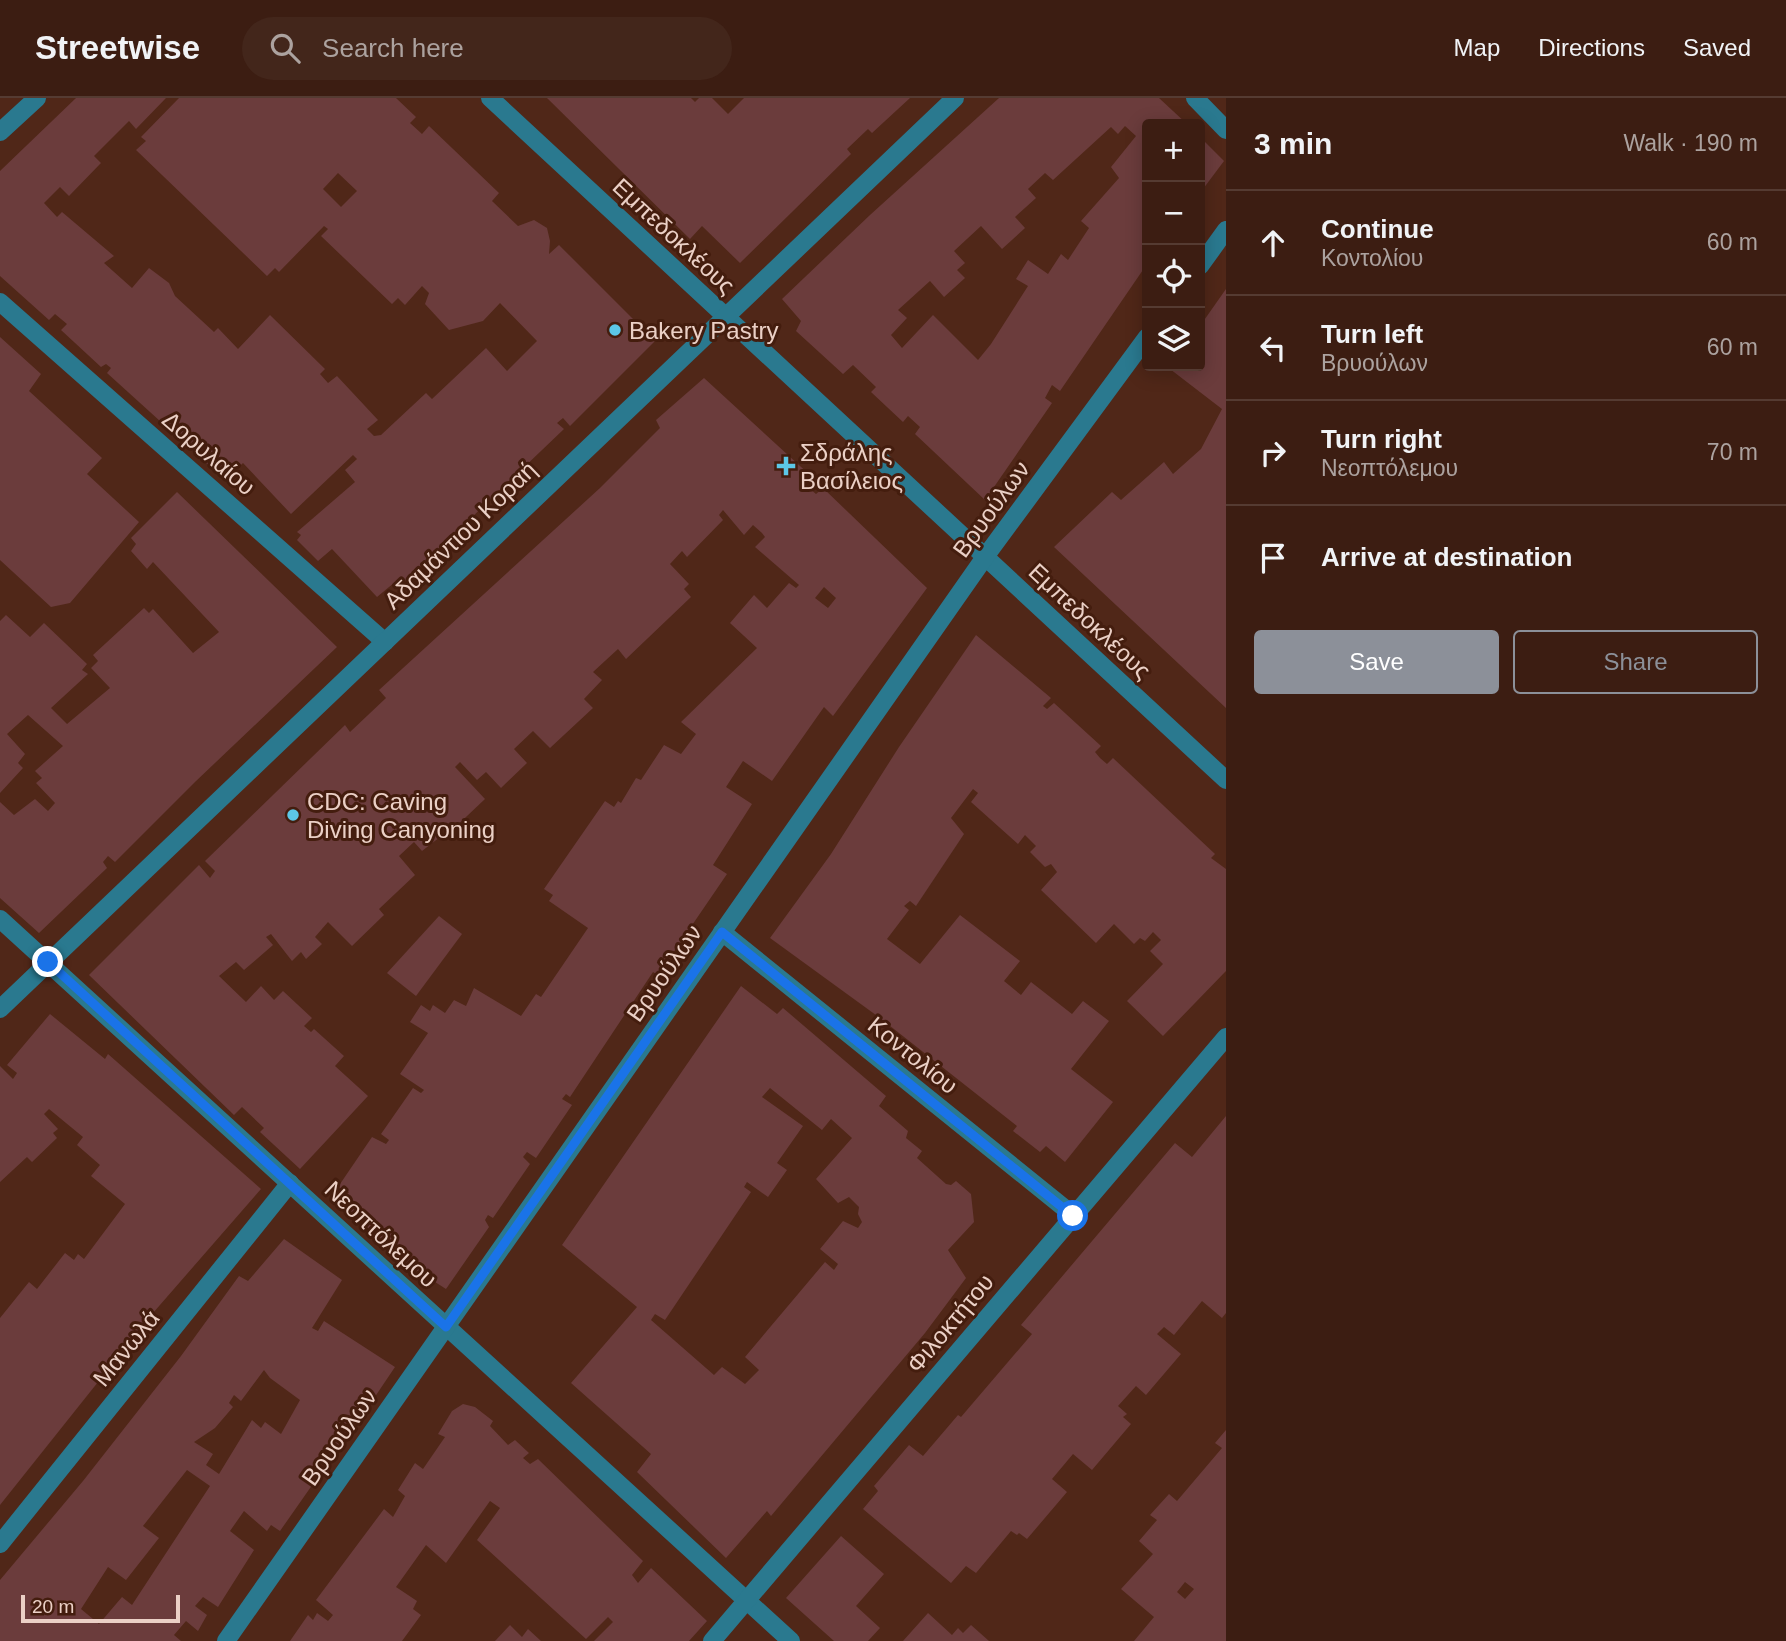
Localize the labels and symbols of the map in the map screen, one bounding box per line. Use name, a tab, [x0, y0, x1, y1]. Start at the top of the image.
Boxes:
street label: Εμπεδοκλέους	[608, 173, 740, 299]
place label: Bakery Pastry	[629, 317, 778, 344]
marker: Bakery Pastry	[607, 322, 623, 338]
street label: Δορυλαίου	[157, 406, 261, 500]
place label: Σδράλης Βασίλειος	[800, 439, 903, 494]
street label: Αδαμάντιου Κοραή	[378, 456, 542, 614]
street label: Βρυούλων	[947, 456, 1035, 562]
marker: Σδράλης Βασίλειος	[778, 458, 794, 474]
street label: Εμπεδοκλέους	[1024, 558, 1156, 684]
place label: CDC: Caving Diving Canyoning	[307, 788, 495, 843]
marker: CDC: Caving Diving Canyoning	[285, 807, 301, 823]
street label: Βρυούλων	[621, 920, 707, 1026]
route end	[32, 946, 63, 977]
street label: Κοντολίου	[863, 1011, 963, 1099]
street label: Νεοπτόλεμου	[320, 1175, 442, 1293]
route start	[1057, 1200, 1088, 1231]
street label: Φιλοκτήτου	[901, 1268, 999, 1378]
street label: Μανωλά	[87, 1305, 165, 1391]
street label: Βρυούλων	[296, 1384, 382, 1490]
scale bar	[21, 1592, 180, 1624]

